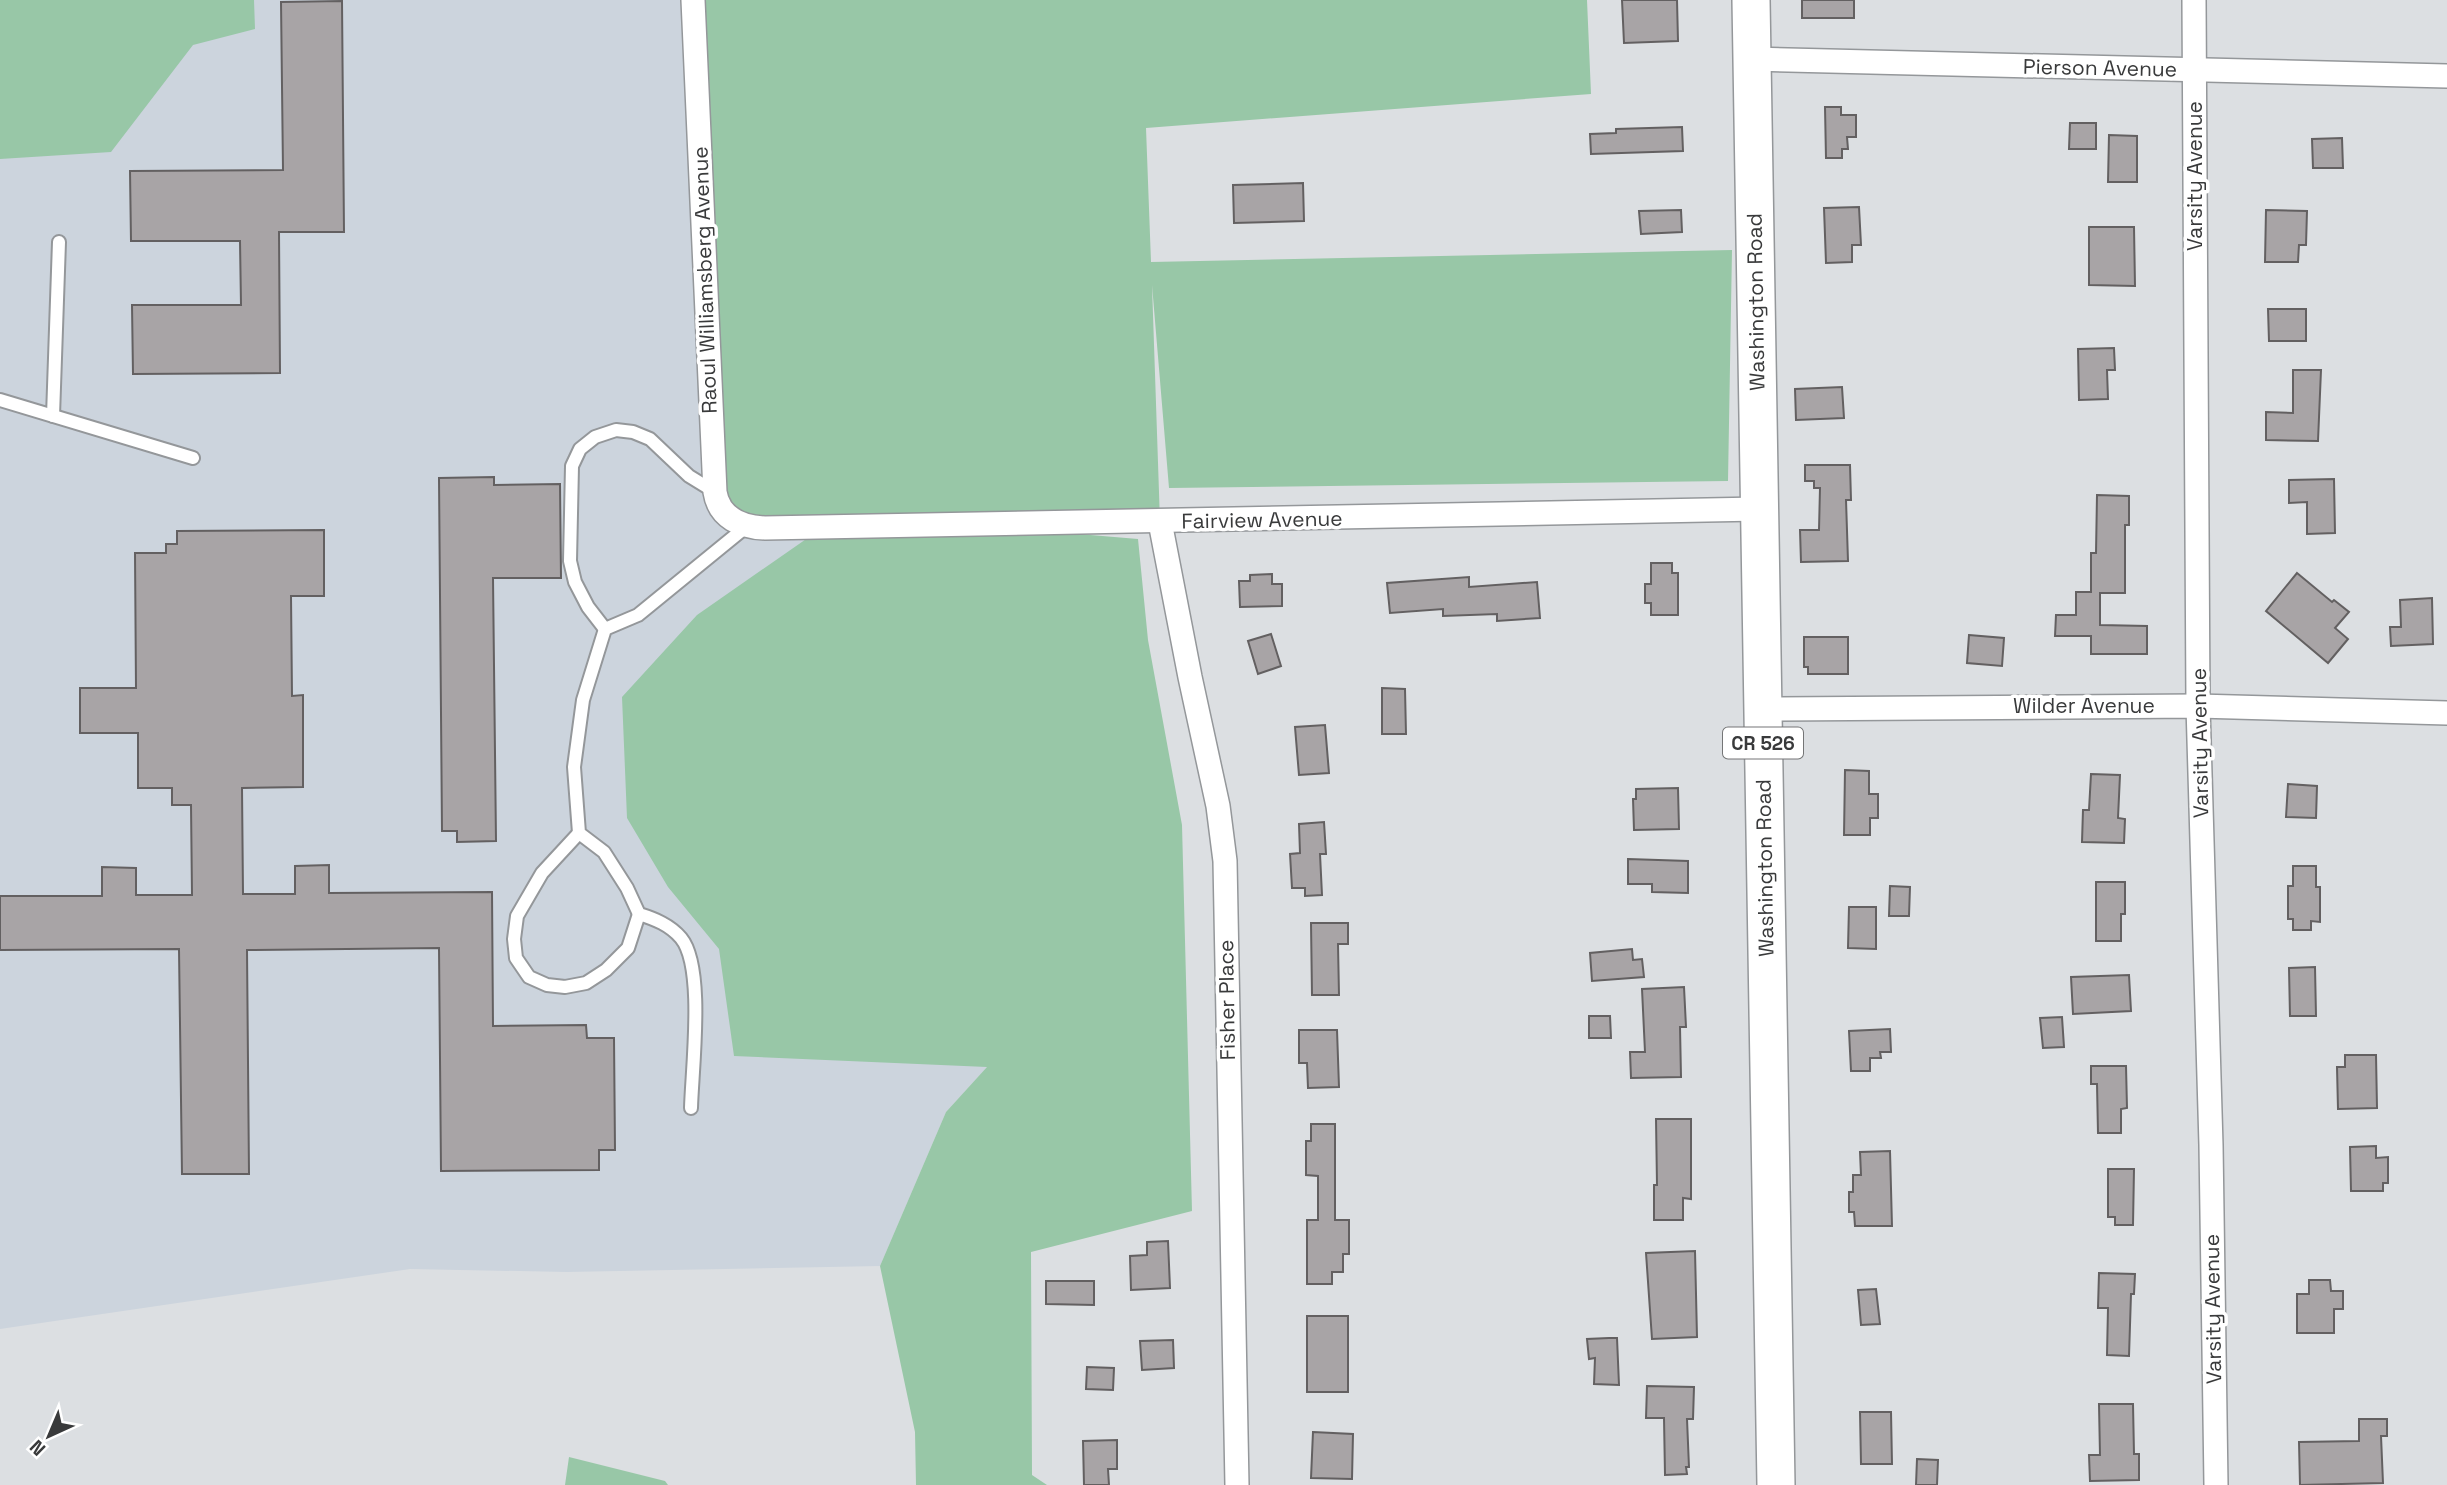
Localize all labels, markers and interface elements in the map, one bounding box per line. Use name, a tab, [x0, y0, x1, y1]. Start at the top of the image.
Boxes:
street label: Pierson Avenue	[2023, 53, 2177, 82]
street label: Varsity Avenue	[2181, 101, 2208, 251]
street label: Raoul Williamsberg Avenue	[686, 146, 723, 414]
street label: Washington Road	[1740, 213, 1771, 391]
street label: Fairview Avenue	[1181, 505, 1343, 534]
street label: Varsity Avenue	[2185, 668, 2214, 818]
street label: Wilder Avenue	[2013, 692, 2155, 719]
road number: CR 526	[1723, 728, 1803, 758]
street label: Washington Road	[1749, 779, 1780, 957]
street label: Fisher Place	[1212, 939, 1241, 1061]
street label: Varsity Avenue	[2198, 1234, 2227, 1384]
north arrow	[14, 1401, 84, 1471]
text: N	[24, 1434, 51, 1461]

